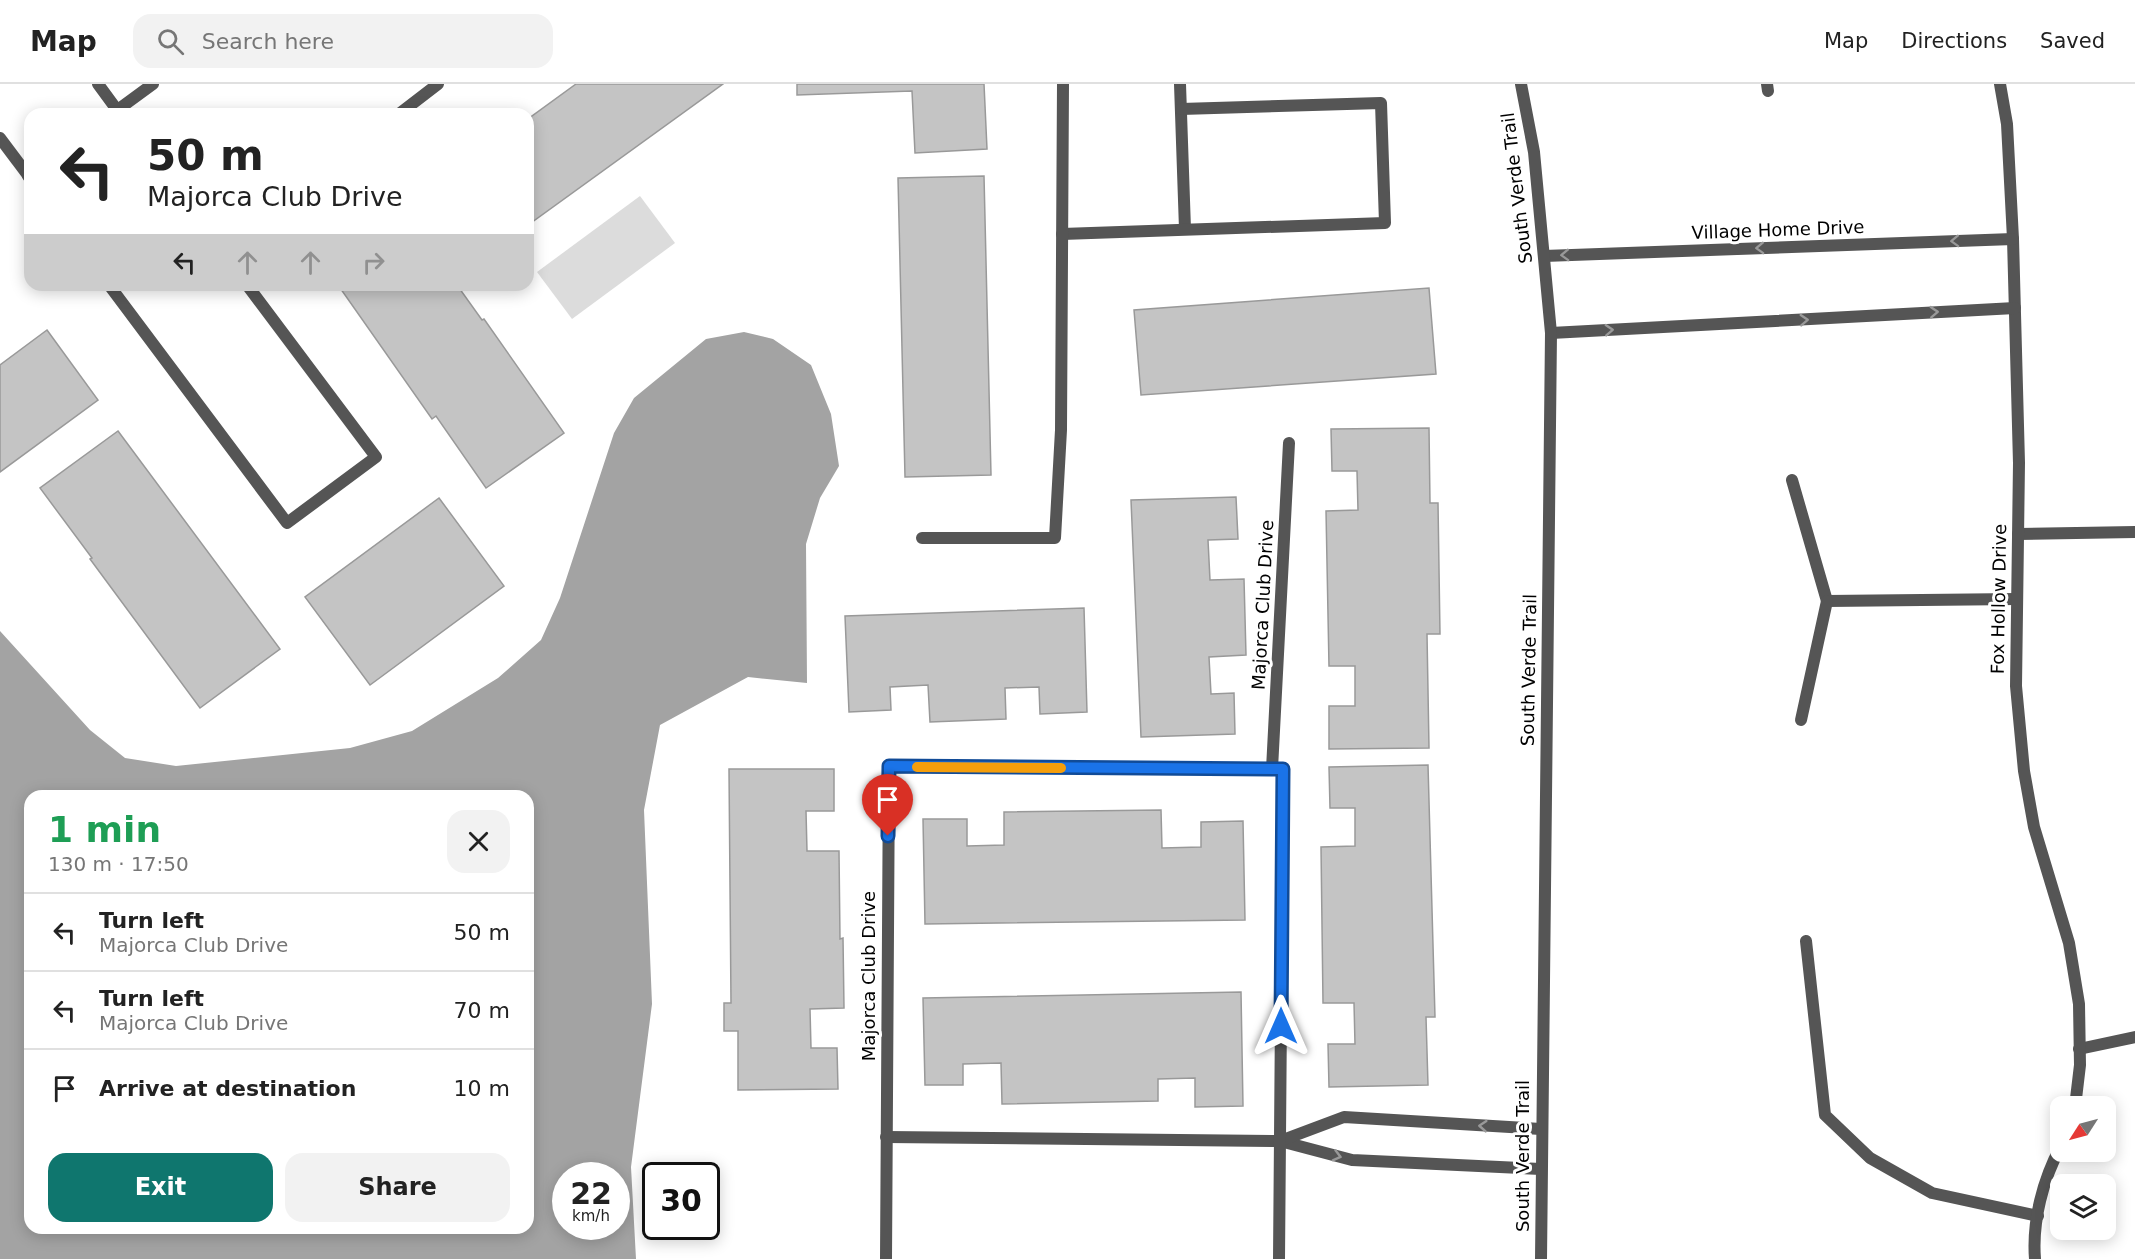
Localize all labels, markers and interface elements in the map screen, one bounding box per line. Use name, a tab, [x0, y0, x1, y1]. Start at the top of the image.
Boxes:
search box	[133, 14, 553, 68]
text: Map	[30, 25, 97, 58]
icon: search	[154, 25, 187, 58]
text: Search here	[202, 29, 334, 54]
text: Map	[1824, 29, 1868, 53]
text: Directions	[1901, 29, 2007, 53]
text: Saved	[2040, 29, 2105, 53]
street label: South Verde Trail	[1497, 111, 1536, 265]
text: 50 m	[147, 131, 264, 180]
icon: left	[48, 132, 126, 210]
text: Majorca Club Drive	[147, 181, 403, 212]
street label: Village Home Drive	[1691, 216, 1865, 243]
one-way arrow	[1950, 235, 1959, 248]
one-way arrow	[1755, 242, 1764, 254]
icon: left	[168, 246, 201, 279]
icon: ahead	[231, 246, 264, 279]
icon: ahead	[294, 246, 327, 279]
icon: right	[357, 246, 390, 279]
one-way arrow	[1560, 248, 1569, 261]
one-way arrow	[1929, 306, 1938, 319]
one-way arrow	[1799, 313, 1808, 326]
one-way arrow	[1605, 324, 1614, 337]
street label: Majorca Club Drive	[1248, 519, 1277, 691]
street label: Fox Hollow Drive	[1987, 524, 2010, 674]
street label: South Verde Trail	[1517, 594, 1540, 746]
pin	[862, 774, 913, 836]
icon: arrive	[871, 783, 904, 816]
text: 1 min	[48, 809, 161, 850]
button: close	[447, 810, 510, 873]
text: 130 m · 17:50	[48, 852, 189, 876]
street label: Majorca Club Drive	[858, 891, 879, 1061]
text: Turn left	[99, 908, 204, 933]
icon: left	[48, 916, 81, 949]
text: 50 m	[454, 920, 510, 945]
text: Majorca Club Drive	[99, 933, 288, 957]
text: Turn left	[99, 986, 204, 1011]
icon: left	[48, 994, 81, 1027]
position arrow	[1249, 994, 1313, 1058]
text: 70 m	[454, 998, 510, 1023]
text: Majorca Club Drive	[99, 1011, 288, 1035]
icon: arrive	[48, 1072, 81, 1105]
text: Arrive at destination	[99, 1076, 356, 1101]
text: 10 m	[454, 1076, 510, 1101]
street label: South Verde Trail	[1512, 1080, 1533, 1232]
north arrow	[2050, 1096, 2116, 1162]
map controls	[2050, 1096, 2116, 1240]
one-way arrow	[1478, 1120, 1487, 1133]
one-way arrow	[1332, 1148, 1342, 1161]
button: Exit	[48, 1153, 273, 1222]
button: Share	[285, 1153, 510, 1222]
speed limit sign: 30	[642, 1162, 720, 1240]
button: layers	[2050, 1174, 2116, 1240]
text: 22	[570, 1176, 612, 1211]
text: km/h	[572, 1207, 610, 1225]

